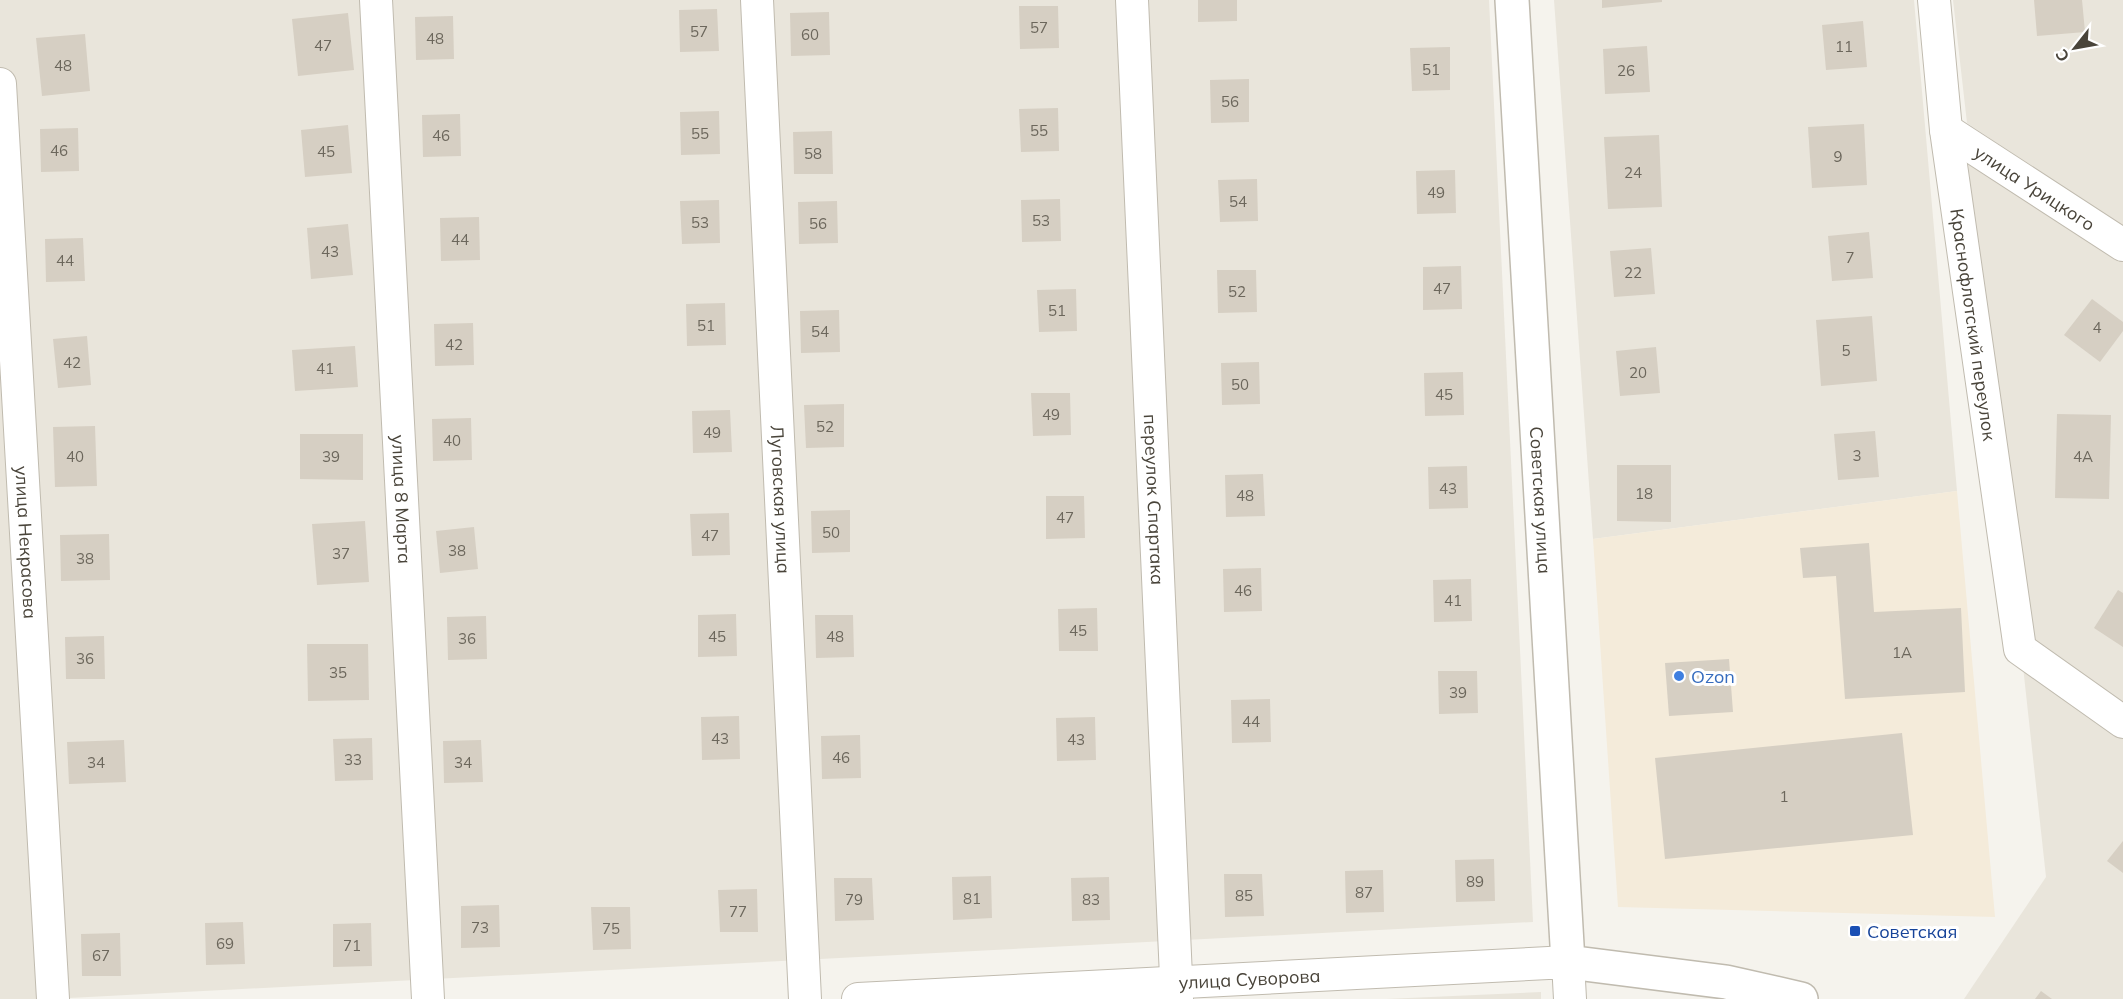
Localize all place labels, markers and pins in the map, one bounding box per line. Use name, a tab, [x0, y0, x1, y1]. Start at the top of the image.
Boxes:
place label: Ozon	[1691, 665, 1735, 688]
marker: Ozon	[1672, 669, 1686, 683]
place label: Советская	[1867, 920, 1957, 943]
marker: Советская	[1848, 924, 1862, 938]

